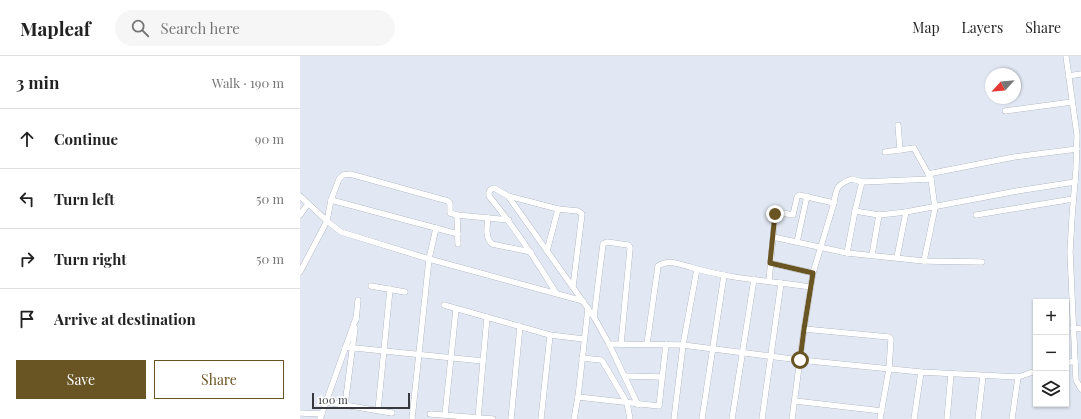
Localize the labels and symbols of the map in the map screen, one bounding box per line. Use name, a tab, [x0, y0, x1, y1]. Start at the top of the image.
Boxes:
north arrow	[985, 68, 1021, 104]
route end	[766, 205, 784, 223]
route start	[791, 351, 809, 369]
scale bar	[312, 391, 410, 410]

